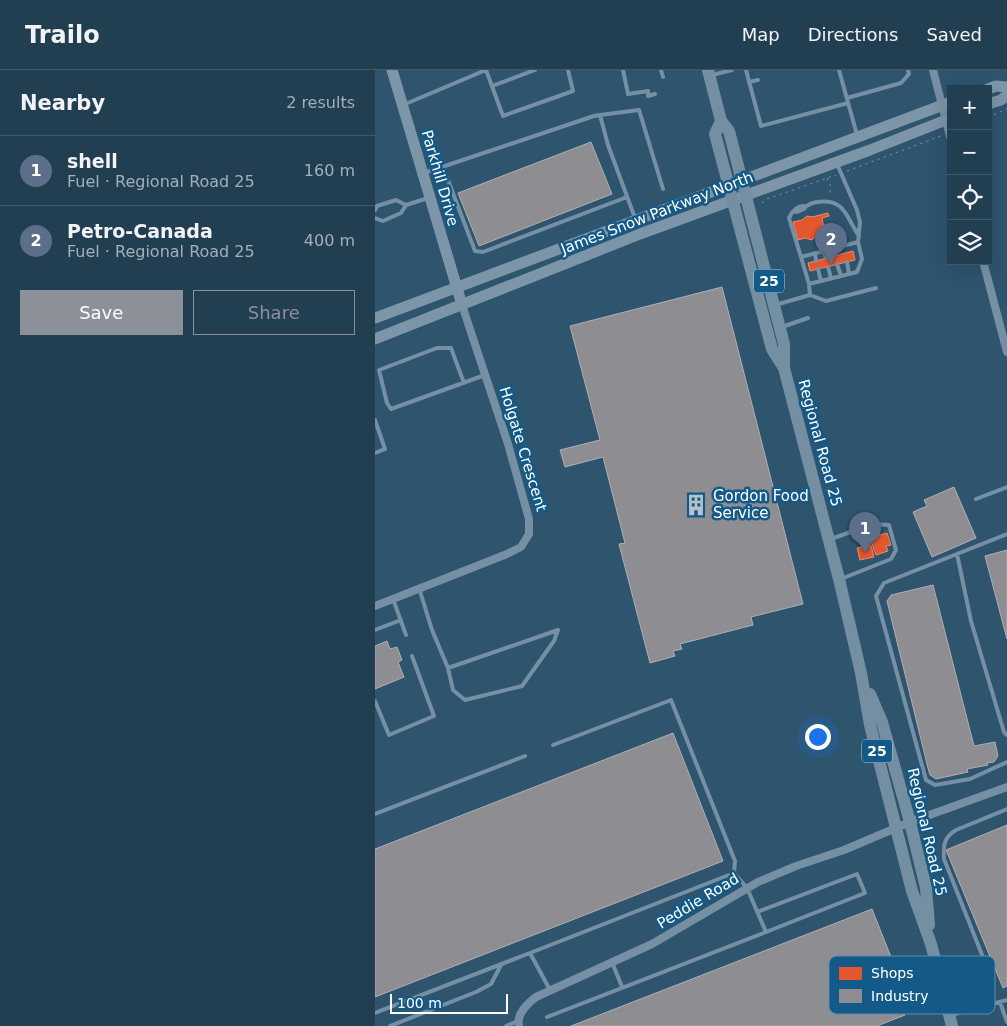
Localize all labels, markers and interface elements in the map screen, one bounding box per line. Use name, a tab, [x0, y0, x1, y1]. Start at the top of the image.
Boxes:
text: Trailo	[25, 21, 100, 49]
text: Map	[742, 24, 780, 45]
text: Directions	[808, 24, 898, 45]
text: Saved	[926, 24, 982, 45]
map controls	[947, 85, 992, 265]
button: +	[947, 85, 992, 130]
text: Nearby	[20, 91, 105, 115]
text: 2 results	[286, 93, 355, 112]
street label: Parkhill Drive	[418, 128, 462, 228]
button: −	[947, 130, 992, 175]
text: shell	[67, 150, 118, 172]
text: 1	[30, 161, 42, 180]
text: 160 m	[304, 161, 355, 180]
street label: James Snow Parkway North	[557, 168, 756, 258]
text: Fuel · Regional Road 25	[67, 172, 255, 191]
button: locate	[947, 175, 992, 220]
text: Petro-Canada	[67, 220, 213, 242]
button: layers	[947, 220, 992, 265]
pin: 2	[815, 223, 847, 264]
text: 2	[30, 231, 42, 250]
text: 400 m	[304, 231, 355, 250]
text: Fuel · Regional Road 25	[67, 242, 255, 261]
road number: 25	[754, 270, 784, 292]
button: Save	[20, 290, 183, 335]
button: Share	[193, 290, 355, 335]
street label: Regional Road 25	[794, 377, 846, 509]
street label: Holgate Crescent	[495, 384, 551, 514]
place label: Gordon Food Service	[713, 487, 809, 522]
building icon: Gordon Food Service	[683, 492, 709, 518]
pin: 1	[849, 512, 881, 553]
your location	[805, 724, 831, 750]
road number: 25	[862, 739, 892, 762]
street label: Regional Road 25	[903, 766, 951, 898]
street label: Peddie Road	[654, 869, 742, 933]
legend	[829, 956, 995, 1014]
text: Shops	[871, 965, 914, 981]
text: Industry	[871, 988, 929, 1004]
scale bar	[390, 991, 507, 1014]
text: 100 m	[397, 995, 442, 1011]

